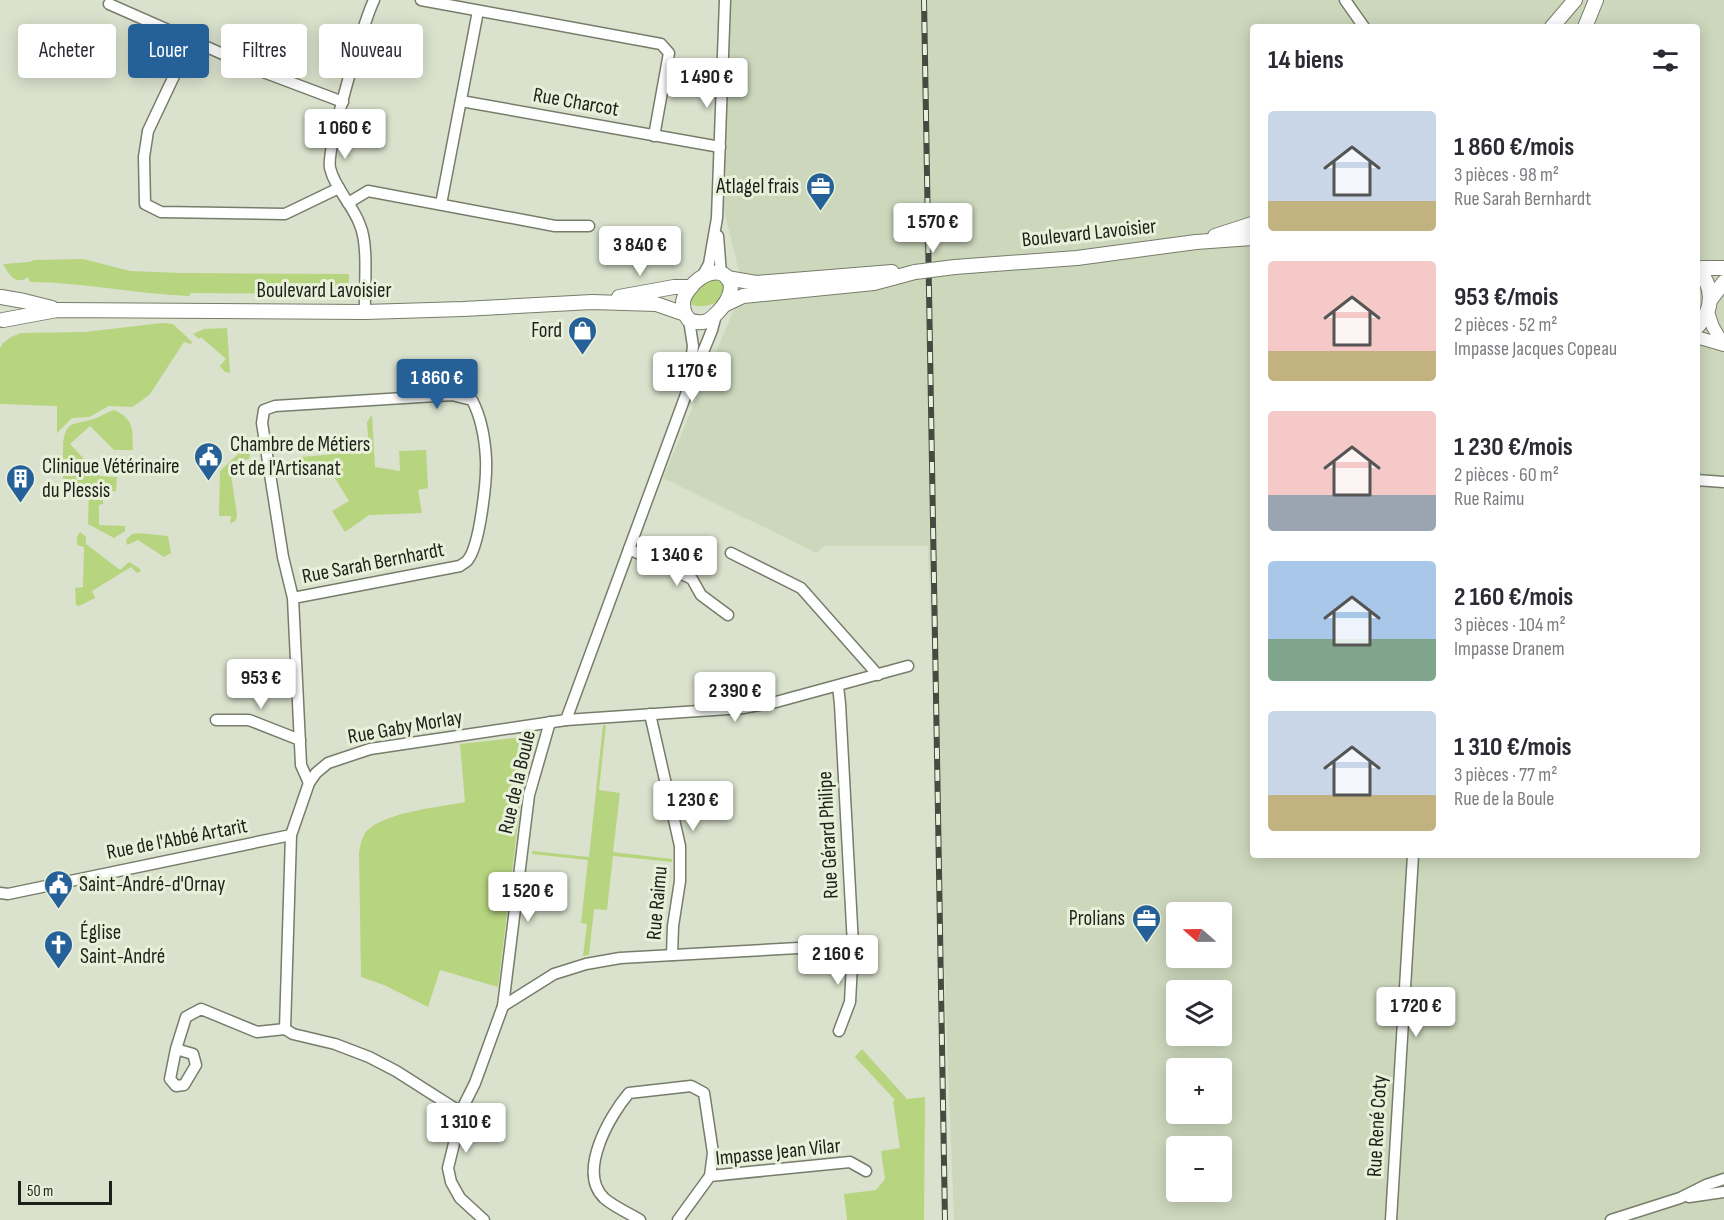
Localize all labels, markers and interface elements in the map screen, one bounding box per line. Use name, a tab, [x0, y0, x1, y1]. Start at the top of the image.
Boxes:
chip: Acheter	[18, 24, 116, 78]
chip: Louer	[128, 24, 209, 78]
chip: Filtres	[221, 24, 307, 78]
chip: Nouveau	[319, 24, 423, 78]
icon: filters	[1649, 44, 1682, 77]
text: 14 biens	[1268, 45, 1344, 76]
pin: 1 490 €	[652, 58, 762, 109]
text: 1 490 €	[681, 65, 733, 89]
street label: Rue Charcot	[531, 82, 621, 122]
pin: 1 060 €	[290, 109, 400, 160]
text: 1 060 €	[319, 116, 371, 140]
text: 1 860 €/mois	[1454, 132, 1574, 163]
icon: home	[1316, 135, 1388, 207]
text: 3 pièces · 98 m²	[1454, 163, 1559, 187]
office icon: Atlagel frais	[804, 170, 836, 212]
place label: Atlagel frais	[715, 174, 799, 199]
text: Rue Sarah Bernhardt	[1454, 187, 1591, 211]
pin: 1 570 €	[878, 203, 988, 254]
text: 1 570 €	[907, 210, 959, 234]
street label: Boulevard Lavoisier	[1021, 214, 1157, 252]
pin: 3 840 €	[585, 226, 695, 277]
text: 3 840 €	[613, 233, 667, 257]
street label: Boulevard Lavoisier	[257, 278, 391, 303]
text: 953 €/mois	[1454, 282, 1558, 313]
icon: home	[1316, 285, 1388, 357]
text: 2 pièces · 52 m²	[1454, 313, 1557, 337]
shop icon: Ford	[567, 314, 599, 356]
place label: Ford	[531, 318, 562, 343]
text: Impasse Jacques Copeau	[1454, 337, 1617, 361]
pin: 1 170 €	[637, 352, 747, 403]
pin: 1 860 €	[382, 359, 492, 410]
text: 1 170 €	[667, 359, 717, 383]
text: 1 860 €	[411, 366, 463, 390]
place label: Chambre de Métiers et de l'Artisanat	[230, 432, 370, 481]
text: 1 230 €/mois	[1454, 432, 1573, 463]
icon: home	[1316, 435, 1388, 507]
public building icon: Chambre de Métiers et de l'Artisanat	[193, 440, 225, 482]
place label: Clinique Vétérinaire du Plessis	[42, 454, 180, 503]
building icon: Clinique Vétérinaire du Plessis	[5, 462, 37, 504]
text: 2 pièces · 60 m²	[1454, 463, 1559, 487]
text: Rue Raimu	[1454, 487, 1524, 511]
pin: 1 340 €	[622, 536, 732, 587]
street label: Rue Sarah Bernhardt	[300, 537, 446, 589]
text: 1 340 €	[651, 543, 703, 567]
text: 2 160 €/mois	[1454, 582, 1573, 613]
icon: home	[1316, 585, 1388, 657]
text: 3 pièces · 104 m²	[1454, 613, 1566, 637]
text: Impasse Dranem	[1454, 637, 1565, 661]
pin: 953 €	[219, 659, 303, 710]
text: 953 €	[241, 666, 281, 690]
pin: 2 390 €	[680, 672, 790, 723]
text: 2 390 €	[708, 679, 762, 703]
street label: Rue Gaby Morlay	[346, 705, 464, 749]
street label: Rue de la Boule	[493, 728, 541, 836]
text: 1 310 €/mois	[1454, 732, 1571, 763]
icon: home	[1316, 735, 1388, 807]
text: 3 pièces · 77 m²	[1454, 763, 1557, 787]
street label: Rue Gérard Philipe	[812, 770, 844, 900]
pin: 1 230 €	[638, 781, 748, 832]
text: Rue de la Boule	[1454, 787, 1554, 811]
text: 1 230 €	[667, 788, 719, 812]
street label: Rue de l'Abbé Artarit	[104, 813, 250, 865]
street label: Rue Raimu	[641, 865, 673, 941]
public building icon: Saint-André-d'Ornay	[42, 868, 74, 910]
place label: Saint-André-d'Ornay	[79, 872, 225, 897]
pin: 1 520 €	[473, 872, 583, 923]
text: 1 520 €	[502, 879, 554, 903]
office icon: Prolians	[1130, 902, 1162, 944]
north arrow	[1166, 902, 1232, 968]
map controls	[1166, 902, 1232, 1202]
place label: Prolians	[1069, 906, 1125, 931]
place label: Église Saint-André	[80, 920, 165, 969]
church icon: Église Saint-André	[43, 928, 75, 970]
pin: 2 160 €	[783, 935, 893, 986]
text: 2 160 €	[812, 942, 864, 966]
button: layers	[1166, 980, 1232, 1046]
pin: 1 720 €	[1361, 987, 1471, 1038]
text: 1 720 €	[1390, 994, 1442, 1018]
button: +	[1166, 1058, 1232, 1124]
street label: Rue René Coty	[1362, 1074, 1392, 1178]
pin: 1 310 €	[411, 1103, 521, 1154]
text: 1 310 €	[441, 1110, 491, 1134]
street label: Impasse Jean Vilar	[714, 1133, 842, 1171]
button: −	[1166, 1136, 1232, 1202]
scale bar	[18, 1178, 112, 1206]
text: 50 m	[27, 1182, 53, 1201]

